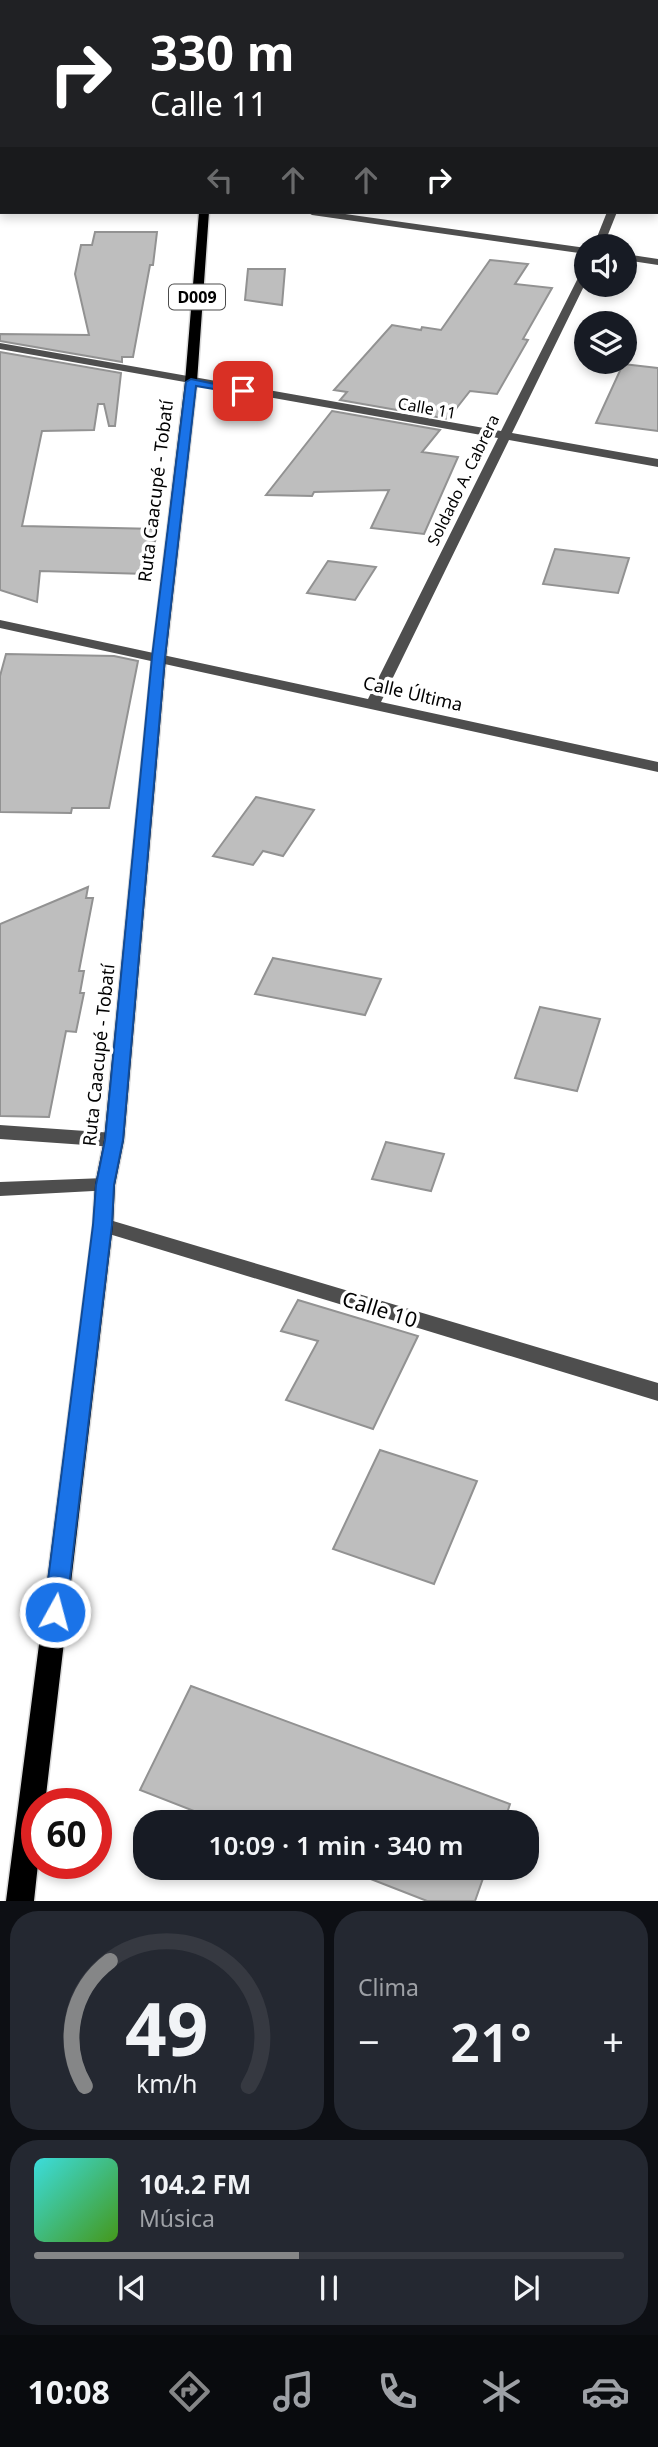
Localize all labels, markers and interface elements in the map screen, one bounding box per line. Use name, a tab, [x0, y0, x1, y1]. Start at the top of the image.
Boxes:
text: 330 m	[150, 19, 295, 85]
icon: right	[35, 28, 126, 119]
text: Calle 11	[150, 82, 268, 125]
icon: left	[201, 161, 239, 199]
icon: ahead	[274, 161, 312, 199]
icon: ahead	[347, 161, 385, 199]
icon: right	[420, 161, 458, 199]
map controls	[574, 234, 637, 374]
button: sound	[574, 234, 637, 297]
road number: D009	[169, 284, 225, 310]
button: layers	[574, 311, 637, 374]
pin	[213, 361, 273, 421]
icon: arrive	[224, 372, 262, 410]
street label: Calle 11	[396, 392, 458, 424]
street label: Ruta Caacupé - Tobatí	[132, 398, 178, 583]
street label: Soldado A. Cabrera	[422, 411, 504, 549]
street label: Calle Última	[361, 670, 465, 716]
street label: Ruta Caacupé - Tobatí	[76, 962, 120, 1147]
street label: Calle 10	[339, 1284, 421, 1334]
position arrow	[18, 1575, 92, 1649]
speed limit sign: 60	[21, 1788, 112, 1879]
text: 10:09 · 1 min · 340 m	[209, 1827, 463, 1863]
text: Clima	[358, 1971, 419, 2003]
text: 49	[125, 1979, 209, 2078]
text: 21°	[450, 2006, 532, 2077]
text: −	[358, 2015, 380, 2067]
text: +	[602, 2015, 624, 2067]
text: km/h	[136, 2066, 198, 2100]
text: 104.2 FM	[139, 2166, 251, 2202]
text: Música	[139, 2202, 215, 2234]
icon: previous	[113, 2269, 151, 2307]
icon: pause	[310, 2269, 348, 2307]
icon: next	[507, 2269, 545, 2307]
icon: directions	[165, 2367, 214, 2416]
icon: music	[269, 2367, 318, 2416]
icon: phone	[373, 2367, 422, 2416]
icon: climate	[477, 2367, 526, 2416]
icon: car	[581, 2367, 630, 2416]
text: 10:08	[28, 2370, 110, 2413]

